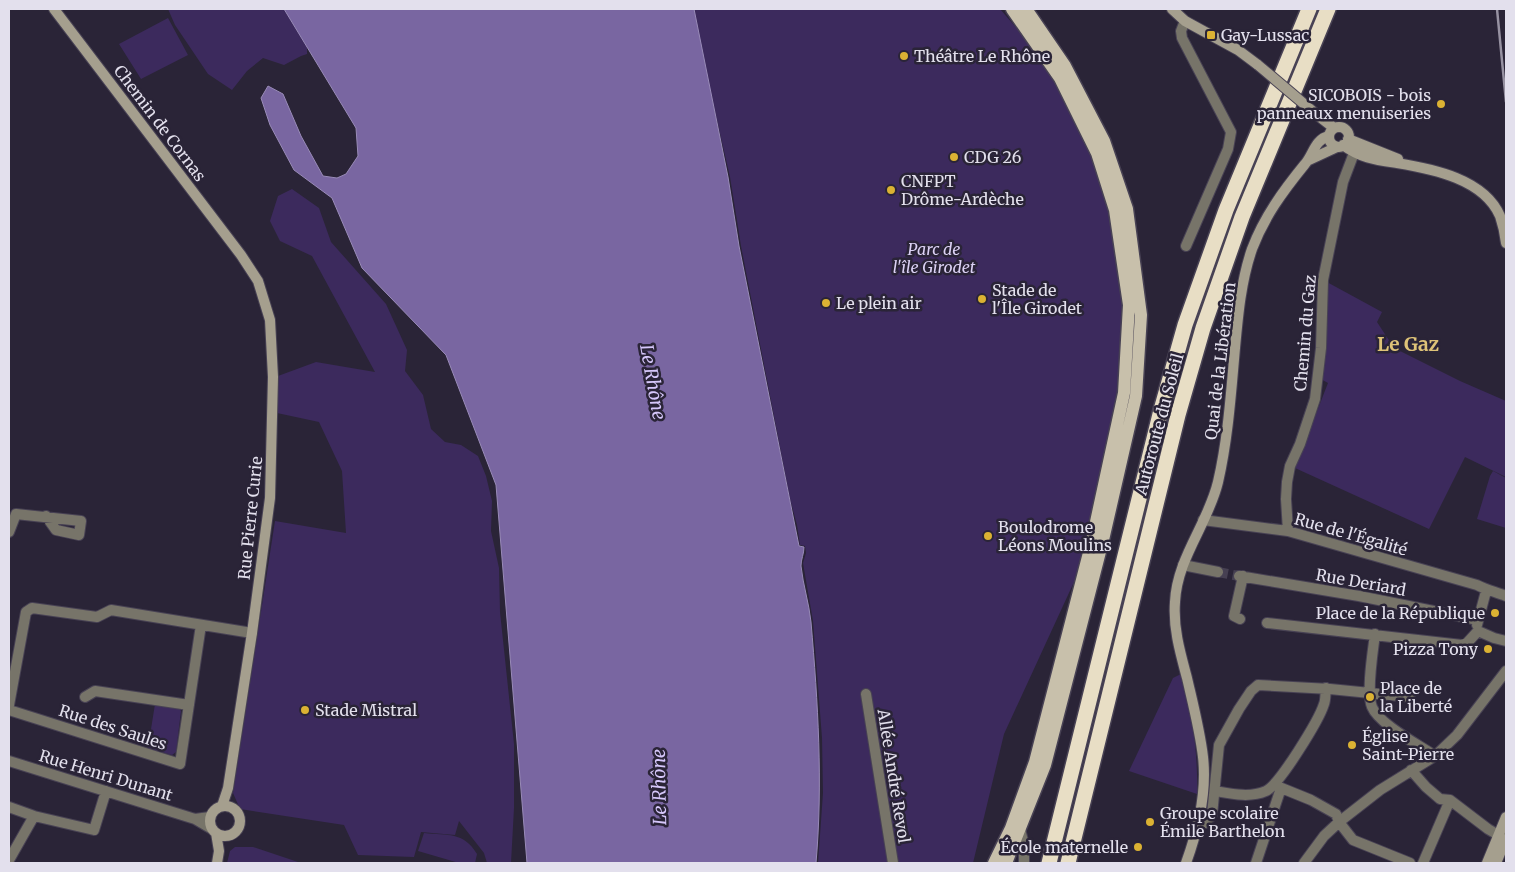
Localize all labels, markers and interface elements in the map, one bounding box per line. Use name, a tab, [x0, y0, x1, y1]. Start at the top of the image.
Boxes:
place label: Gay-Lussac	[1221, 25, 1309, 45]
marker: Gay-Lussac	[1205, 29, 1217, 41]
place label: Théâtre Le Rhône	[914, 46, 1050, 66]
marker: Théâtre Le Rhône	[898, 50, 910, 62]
street label: Chemin de Cornas	[110, 61, 210, 185]
place label: SICOBOIS - bois panneaux menuiseries	[1257, 85, 1431, 123]
marker: SICOBOIS - bois panneaux menuiseries	[1435, 98, 1447, 110]
place label: CDG 26	[964, 147, 1022, 167]
marker: CDG 26	[948, 151, 960, 163]
place label: CNFPT Drôme-Ardèche	[901, 171, 1024, 209]
marker: CNFPT Drôme-Ardèche	[885, 184, 897, 196]
park label: Parc de l'île Girodet	[893, 239, 976, 277]
street label: Chemin du Gaz	[1290, 274, 1320, 392]
place label: Stade de l'Île Girodet	[992, 280, 1083, 318]
street label: Quai de la Libération	[1200, 281, 1240, 441]
place label: Le plein air	[836, 293, 922, 313]
marker: Stade de l'Île Girodet	[976, 293, 988, 305]
marker: Le plein air	[820, 297, 832, 309]
district label: Le Gaz	[1377, 332, 1440, 356]
water label: Le Rhône	[635, 342, 671, 422]
street label: Autoroute du Soleil	[1130, 351, 1188, 498]
street label: Rue Pierre Curie	[234, 455, 266, 581]
street label: Rue de l'Égalité	[1292, 508, 1410, 560]
place label: Boulodrome Léons Moulins	[998, 517, 1112, 555]
marker: Boulodrome Léons Moulins	[982, 530, 994, 542]
street label: Rue Deriard	[1314, 564, 1408, 600]
place label: Place de la République	[1316, 603, 1485, 623]
marker: Place de la République	[1489, 607, 1501, 619]
place label: Pizza Tony	[1393, 639, 1479, 659]
marker: Pizza Tony	[1482, 643, 1494, 655]
place label: Place de la Liberté	[1380, 678, 1452, 716]
marker: Place de la Liberté	[1364, 691, 1376, 703]
street label: Rue des Saules	[56, 700, 170, 754]
place label: Stade Mistral	[315, 700, 417, 720]
marker: Stade Mistral	[299, 704, 311, 716]
street label: Allée André Revol	[873, 707, 914, 844]
place label: Église Saint-Pierre	[1362, 726, 1454, 764]
marker: Église Saint-Pierre	[1346, 739, 1358, 751]
street label: Rue Henri Dunant	[37, 745, 176, 805]
water label: Le Rhône	[647, 749, 671, 825]
place label: Groupe scolaire Émile Barthelon	[1160, 803, 1285, 841]
marker: Groupe scolaire Émile Barthelon	[1144, 816, 1156, 828]
place label: École maternelle	[1000, 837, 1128, 857]
marker: École maternelle	[1132, 841, 1144, 853]

